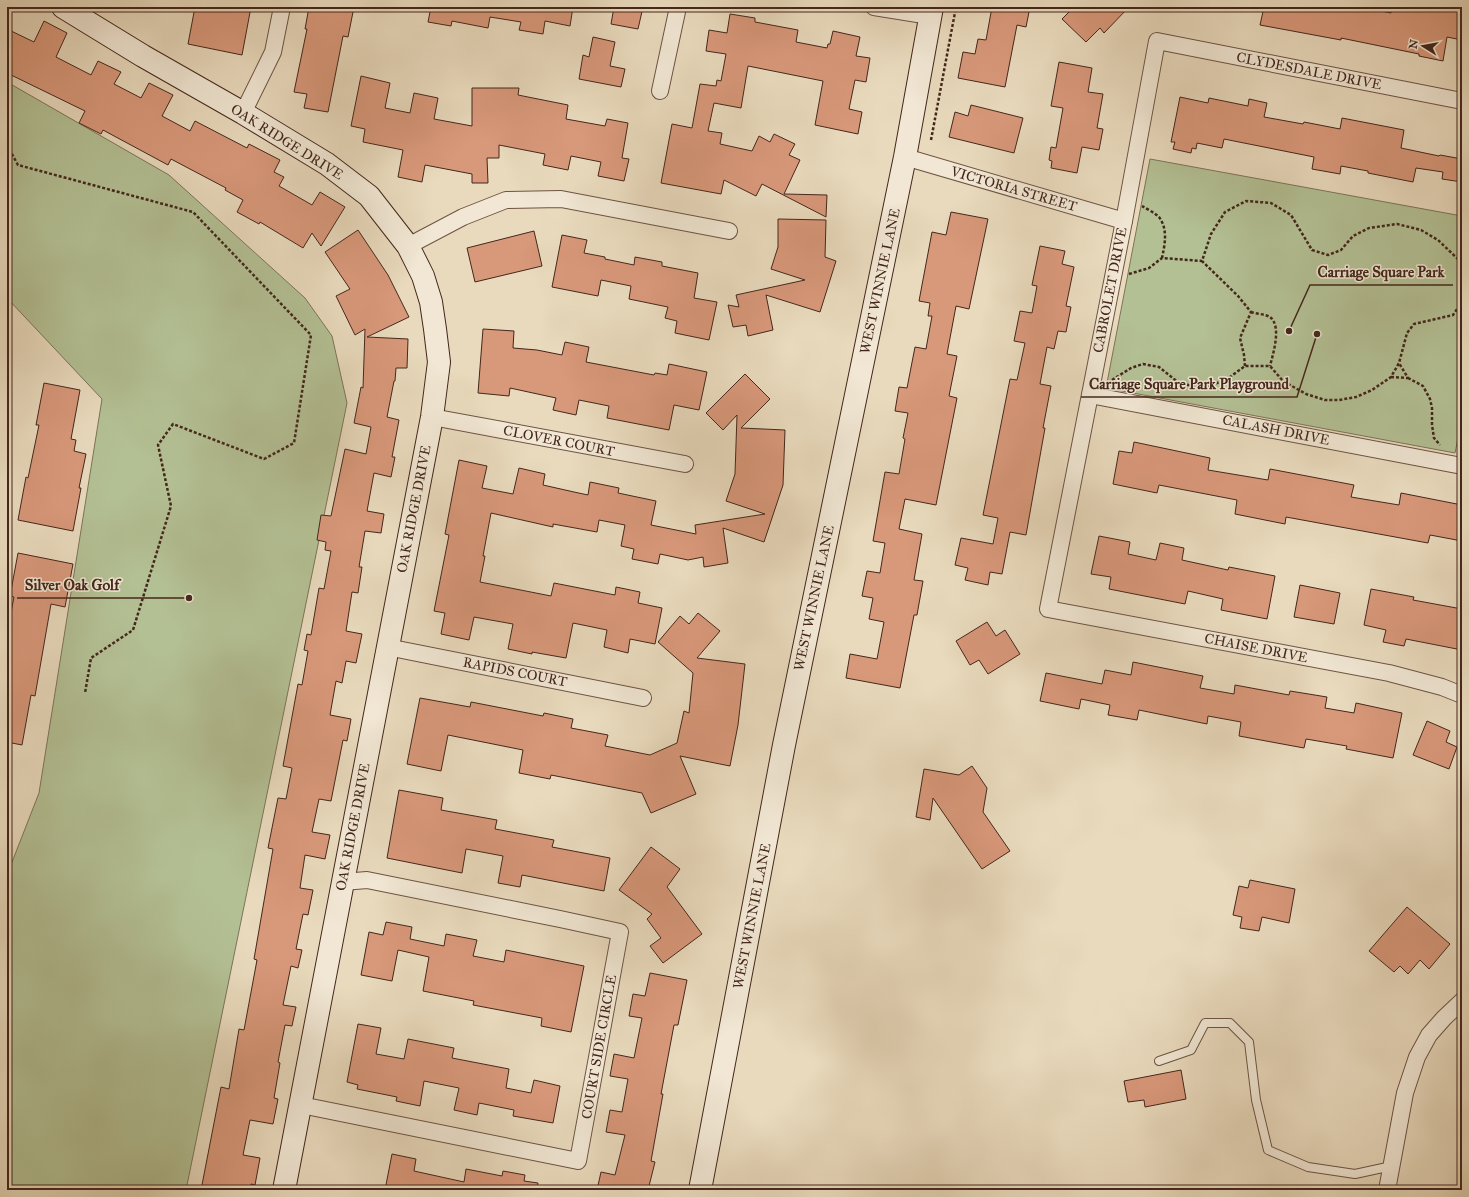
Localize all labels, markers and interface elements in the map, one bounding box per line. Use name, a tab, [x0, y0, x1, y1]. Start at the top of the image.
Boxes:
north arrow	[1403, 26, 1443, 66]
text: N	[1406, 38, 1421, 50]
street label: CLYDESDALE DRIVE	[1235, 49, 1383, 93]
street label: OAK RIDGE DRIVE	[228, 100, 346, 184]
street label: VICTORIA STREET	[948, 163, 1080, 215]
street label: WEST WINNIE LANE	[856, 207, 904, 355]
street label: CABROLET DRIVE	[1089, 226, 1131, 354]
callout: Carriage Square Park	[1310, 258, 1453, 285]
text: Carriage Square Park	[1318, 263, 1446, 282]
callout: Carriage Square Park Playground	[1081, 370, 1297, 397]
text: Carriage Square Park Playground	[1089, 375, 1289, 394]
street label: CALASH DRIVE	[1221, 411, 1331, 449]
street label: CLOVER COURT	[502, 422, 617, 460]
street label: OAK RIDGE DRIVE	[393, 444, 435, 574]
street label: WEST WINNIE LANE	[790, 524, 838, 672]
callout: Silver Oak Golf	[17, 571, 127, 598]
text: Silver Oak Golf	[25, 576, 122, 594]
street label: CHAISE DRIVE	[1203, 630, 1309, 666]
street label: RAPIDS COURT	[461, 654, 569, 691]
street label: OAK RIDGE DRIVE	[332, 762, 374, 892]
street label: WEST WINNIE LANE	[730, 842, 774, 990]
street label: COURT SIDE CIRCLE	[578, 973, 620, 1121]

